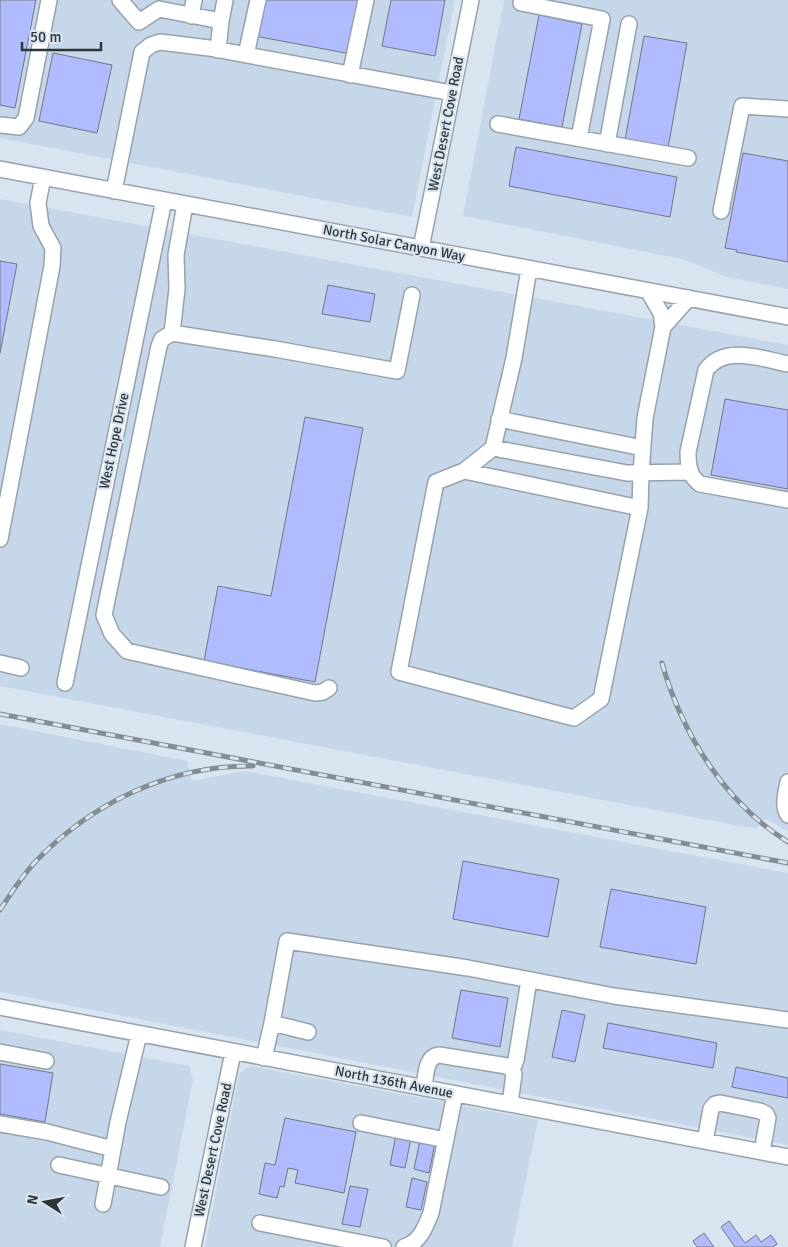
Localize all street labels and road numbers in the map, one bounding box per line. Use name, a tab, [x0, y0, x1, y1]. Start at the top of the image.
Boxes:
street label: West Desert Cove Road	[425, 55, 467, 193]
street label: North Solar Canyon Way	[321, 221, 467, 265]
street label: West Hope Drive	[95, 391, 133, 491]
street label: North 136th Avenue	[334, 1062, 454, 1102]
street label: West Desert Cove Road	[190, 1081, 236, 1219]

